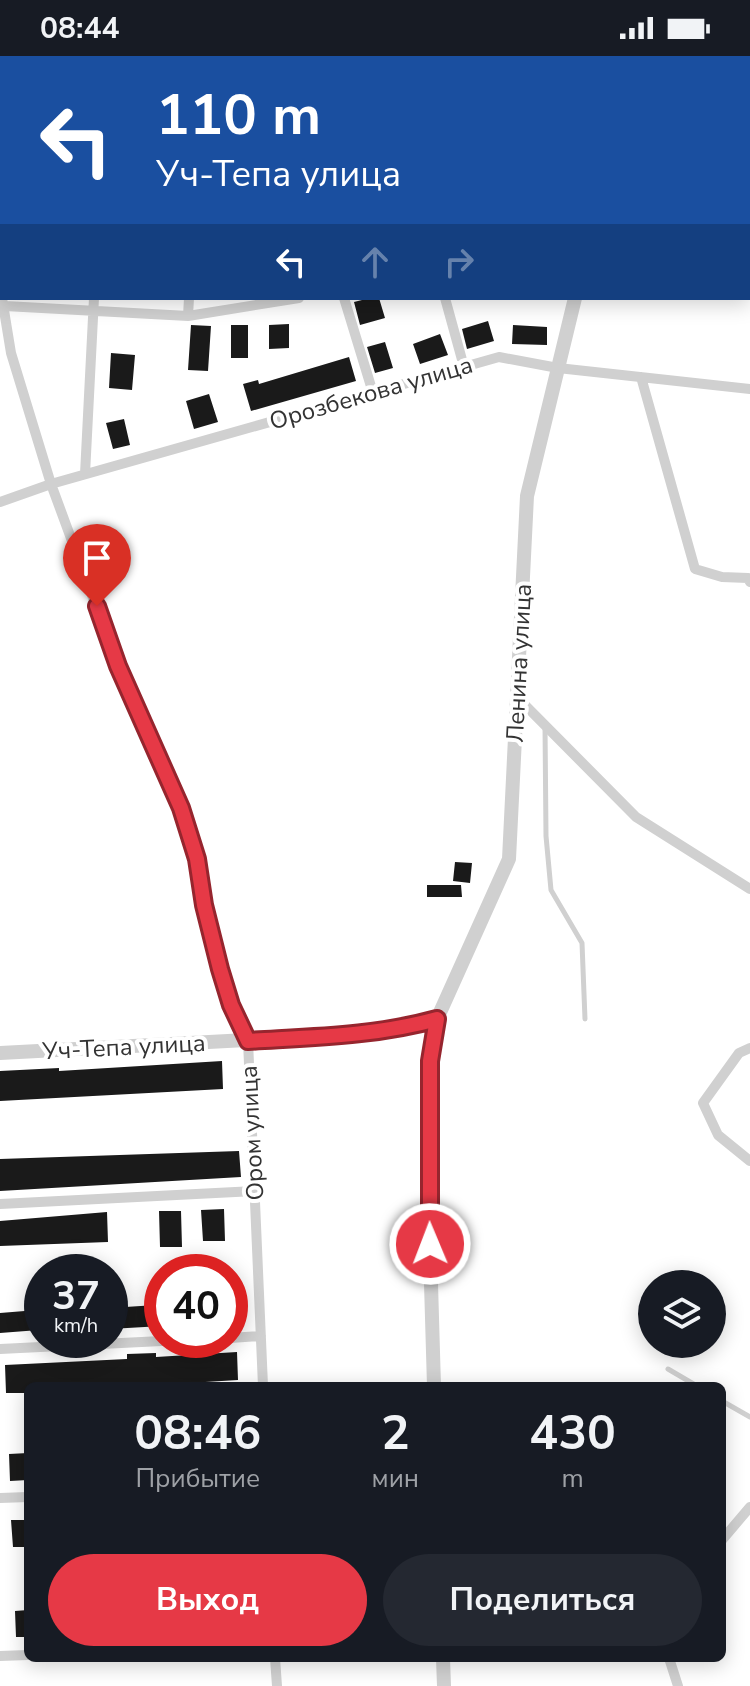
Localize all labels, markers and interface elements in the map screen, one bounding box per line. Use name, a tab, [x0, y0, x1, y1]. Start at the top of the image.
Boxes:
text: 08:44	[40, 8, 119, 49]
text: 110 m	[156, 77, 321, 154]
icon: left	[24, 88, 128, 192]
text: Уч-Тепа улица	[156, 150, 401, 199]
icon: left	[269, 240, 313, 284]
icon: ahead	[353, 240, 397, 284]
icon: right	[437, 240, 481, 284]
street label: Орозбекова улица	[266, 349, 476, 437]
pin	[63, 524, 131, 606]
icon: arrive	[75, 536, 119, 580]
street label: Ленина улица	[499, 583, 539, 743]
street label: Уч-Тепа улица	[41, 1027, 206, 1067]
street label: Ором улица	[232, 1065, 272, 1201]
position arrow	[388, 1202, 472, 1286]
speed limit sign: 40	[144, 1254, 248, 1358]
text: 37	[52, 1269, 100, 1323]
map controls	[638, 1270, 726, 1358]
button: layers	[638, 1270, 726, 1358]
text: km/h	[54, 1312, 98, 1339]
text: 08:46	[134, 1400, 261, 1466]
text: 2	[381, 1400, 410, 1466]
text: 430	[529, 1400, 616, 1466]
text: Прибытие	[135, 1461, 260, 1496]
text: мин	[372, 1461, 419, 1496]
text: m	[561, 1461, 584, 1496]
button: Выход	[48, 1554, 367, 1646]
button: Поделиться	[383, 1554, 702, 1646]

